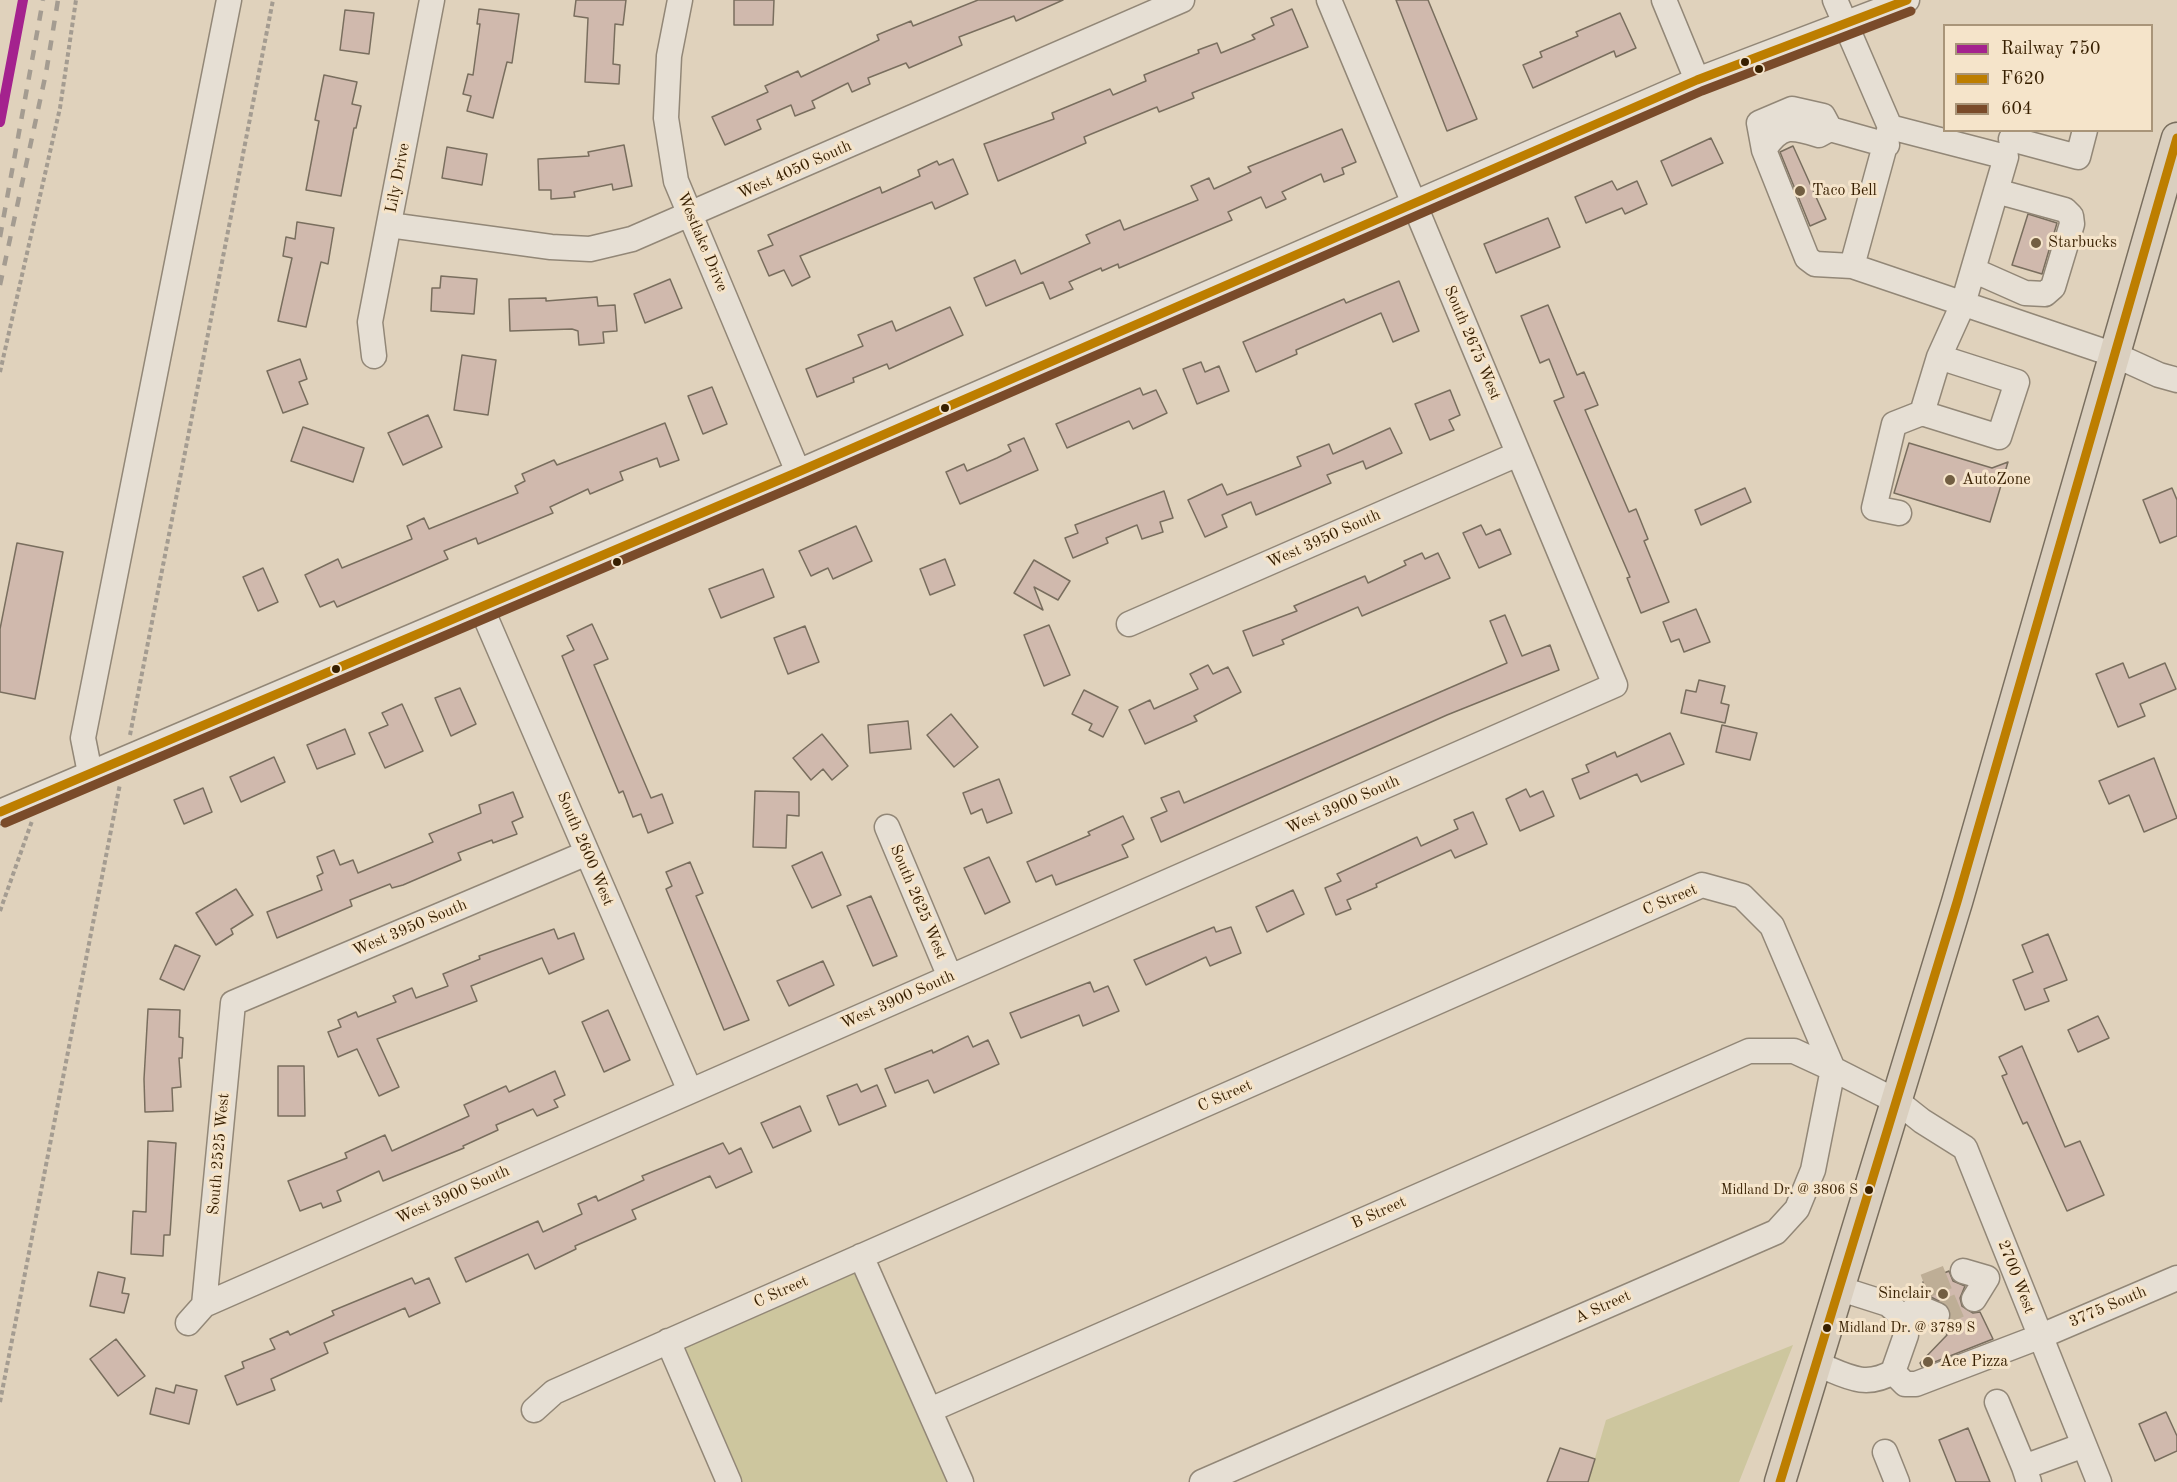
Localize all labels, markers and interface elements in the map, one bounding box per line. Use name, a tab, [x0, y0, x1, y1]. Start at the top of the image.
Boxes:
legend	[1943, 24, 2153, 132]
text: Railway 750	[2001, 40, 2100, 58]
unlabelled marker	[1739, 56, 1751, 68]
unlabelled marker	[1753, 63, 1765, 75]
text: F620	[2001, 70, 2045, 88]
text: 604	[2001, 100, 2032, 118]
street label: West 4050 South	[735, 136, 855, 204]
street label: Lily Drive	[382, 141, 414, 215]
place label: Taco Bell	[1812, 181, 1877, 201]
marker: Taco Bell	[1793, 184, 1807, 198]
street label: Westlake Drive	[672, 189, 732, 295]
place label: Starbucks	[2048, 233, 2117, 253]
marker: Starbucks	[2029, 236, 2043, 250]
street label: South 2675 West	[1439, 283, 1505, 403]
unlabelled marker	[939, 402, 951, 414]
place label: AutoZone	[1962, 470, 2031, 490]
marker: AutoZone	[1943, 473, 1957, 487]
street label: West 3950 South	[1264, 505, 1384, 573]
unlabelled marker	[611, 556, 623, 568]
unlabelled marker	[330, 663, 342, 675]
street label: West 3900 South	[1283, 771, 1403, 839]
street label: South 2600 West	[552, 789, 618, 909]
street label: South 2625 West	[885, 842, 951, 962]
street label: C Street	[1640, 880, 1700, 920]
street label: West 3950 South	[350, 895, 470, 961]
street label: West 3900 South	[838, 966, 958, 1034]
street label: C Street	[1195, 1076, 1255, 1116]
street label: South 2525 West	[204, 1092, 234, 1216]
street label: West 3900 South	[393, 1161, 513, 1229]
place label: Midland Dr. @ 3806 S	[1721, 1182, 1858, 1198]
marker: Midland Dr. @ 3806 S	[1863, 1184, 1875, 1196]
street label: B Street	[1349, 1192, 1409, 1234]
street label: 2700 West	[1993, 1238, 2039, 1316]
street label: C Street	[751, 1272, 811, 1312]
street label: 3775 South	[2066, 1282, 2150, 1332]
place label: Sinclair	[1878, 1284, 1931, 1304]
street label: A Street	[1572, 1286, 1634, 1328]
marker: Sinclair	[1936, 1287, 1950, 1301]
place label: Midland Dr. @ 3789 S	[1838, 1320, 1975, 1336]
marker: Midland Dr. @ 3789 S	[1821, 1322, 1833, 1334]
place label: Ace Pizza	[1940, 1352, 2008, 1372]
marker: Ace Pizza	[1921, 1355, 1935, 1369]

